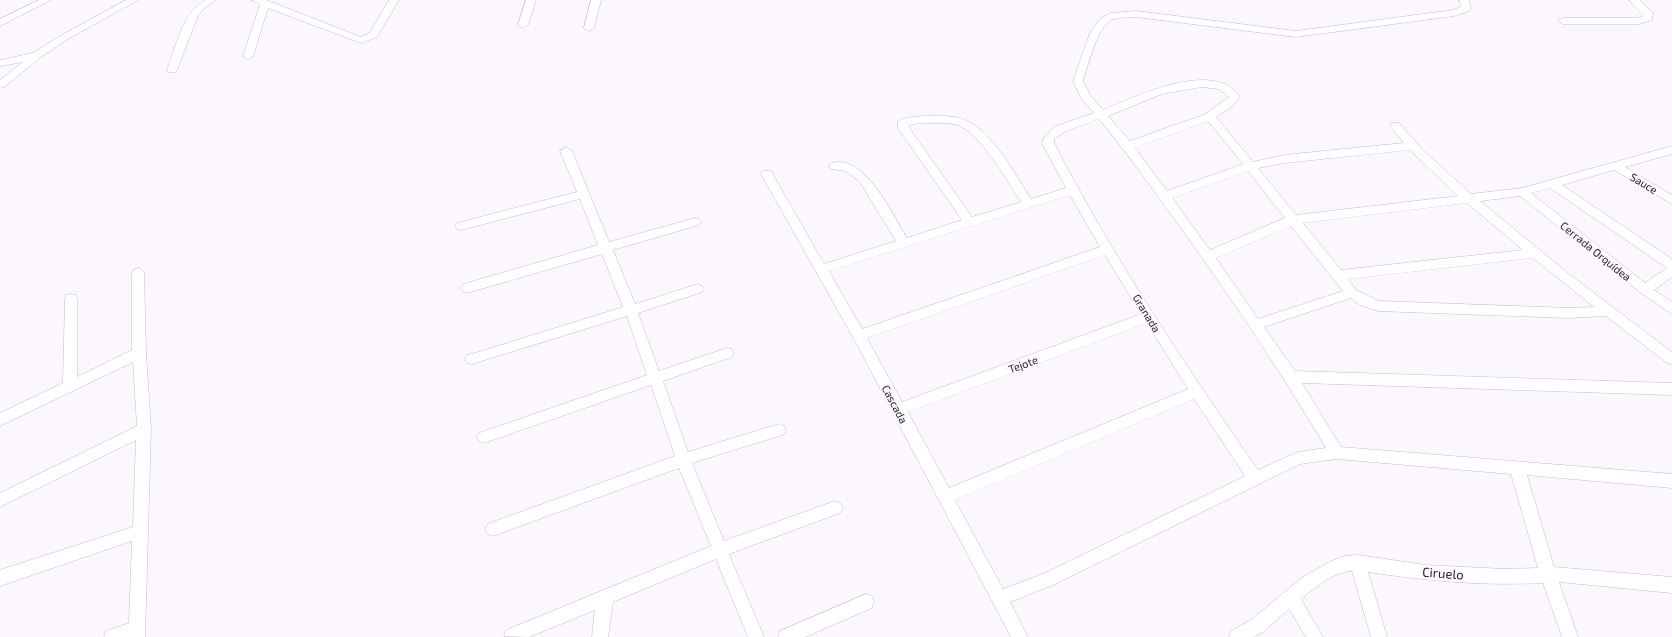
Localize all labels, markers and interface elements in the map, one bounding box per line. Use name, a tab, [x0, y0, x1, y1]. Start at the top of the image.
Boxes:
street label: Sauce	[1628, 170, 1660, 196]
street label: Cerrada Orquídea	[1558, 219, 1634, 283]
street label: Granada	[1131, 292, 1163, 334]
street label: Tejote	[1007, 353, 1040, 376]
street label: Cascada	[879, 383, 911, 425]
street label: Ciruelo	[1422, 564, 1464, 582]

